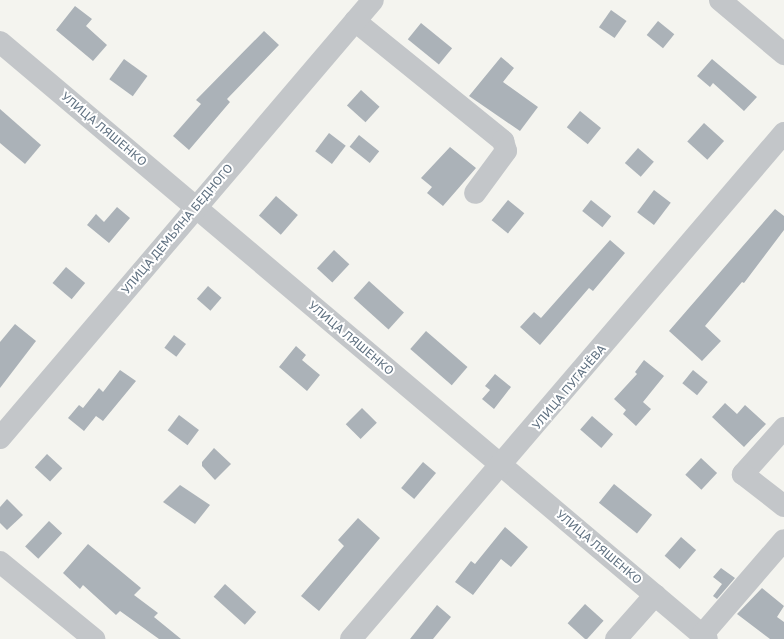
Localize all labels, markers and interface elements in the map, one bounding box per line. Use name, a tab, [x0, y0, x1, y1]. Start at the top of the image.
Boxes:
street label: УЛИЦА ЛЯШЕНКО	[58, 89, 150, 169]
street label: УЛИЦА ДЕМЬЯНА БЕДНОГО	[118, 161, 236, 297]
street label: УЛИЦА ЛЯШЕНКО	[305, 298, 397, 378]
street label: УЛИЦА ПУГАЧЁВА	[529, 342, 609, 432]
street label: УЛИЦА ЛЯШЕНКО	[553, 507, 645, 587]

